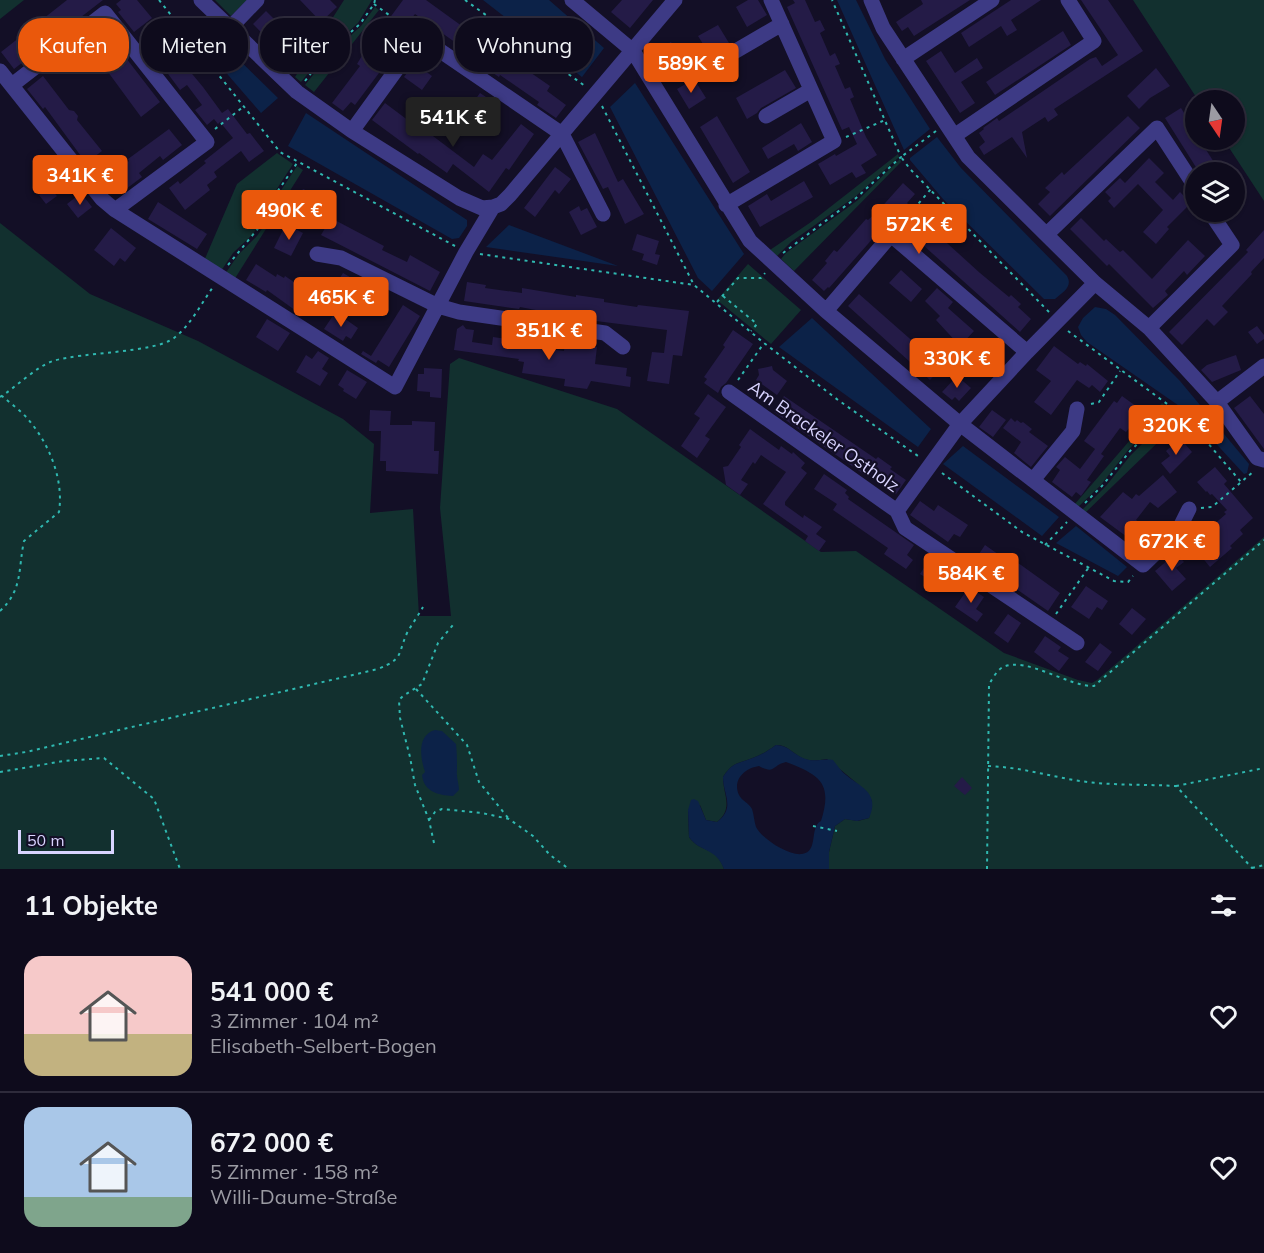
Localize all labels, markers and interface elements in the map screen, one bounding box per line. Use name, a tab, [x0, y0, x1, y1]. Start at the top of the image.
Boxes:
chip: Kaufen	[18, 18, 129, 72]
chip: Mieten	[141, 18, 248, 72]
chip: Filter	[260, 18, 350, 72]
chip: Neu	[362, 18, 443, 72]
chip: Wohnung	[455, 18, 593, 72]
pin: 589K €	[642, 43, 740, 94]
text: 589K €	[658, 50, 724, 75]
north arrow	[1185, 90, 1245, 150]
map controls	[1185, 90, 1245, 222]
pin: 541K €	[404, 97, 502, 148]
text: 541K €	[420, 104, 486, 129]
pin: 341K €	[31, 155, 129, 206]
text: 341K €	[47, 162, 113, 187]
button: layers	[1185, 162, 1245, 222]
pin: 490K €	[240, 190, 338, 241]
text: 490K €	[256, 197, 322, 222]
pin: 572K €	[870, 204, 968, 255]
text: 572K €	[886, 211, 952, 236]
pin: 465K €	[292, 277, 390, 328]
text: 465K €	[308, 284, 374, 309]
pin: 351K €	[500, 310, 598, 361]
text: 351K €	[516, 317, 582, 342]
pin: 330K €	[908, 338, 1006, 389]
text: 330K €	[924, 345, 990, 370]
street label: Am Brackeler Ostholz	[744, 375, 904, 497]
pin: 320K €	[1127, 405, 1225, 456]
text: 320K €	[1143, 412, 1209, 437]
pin: 672K €	[1123, 521, 1221, 572]
text: 672K €	[1139, 528, 1205, 553]
pin: 584K €	[922, 553, 1020, 604]
text: 584K €	[938, 560, 1004, 585]
scale bar	[18, 827, 114, 854]
text: 50 m	[27, 830, 64, 850]
text: 11 Objekte	[24, 889, 158, 922]
icon: filters	[1207, 889, 1240, 922]
text: 541 000 €	[210, 975, 333, 1008]
icon: home	[72, 980, 144, 1052]
icon: heart	[1207, 1000, 1240, 1033]
text: 3 Zimmer · 104 m²	[210, 1008, 379, 1033]
text: Elisabeth-Selbert-Bogen	[210, 1033, 437, 1058]
text: 672 000 €	[210, 1126, 333, 1159]
icon: home	[72, 1131, 144, 1203]
icon: heart	[1207, 1151, 1240, 1184]
text: 5 Zimmer · 158 m²	[210, 1159, 379, 1184]
text: Willi-Daume-Straße	[210, 1184, 397, 1209]

